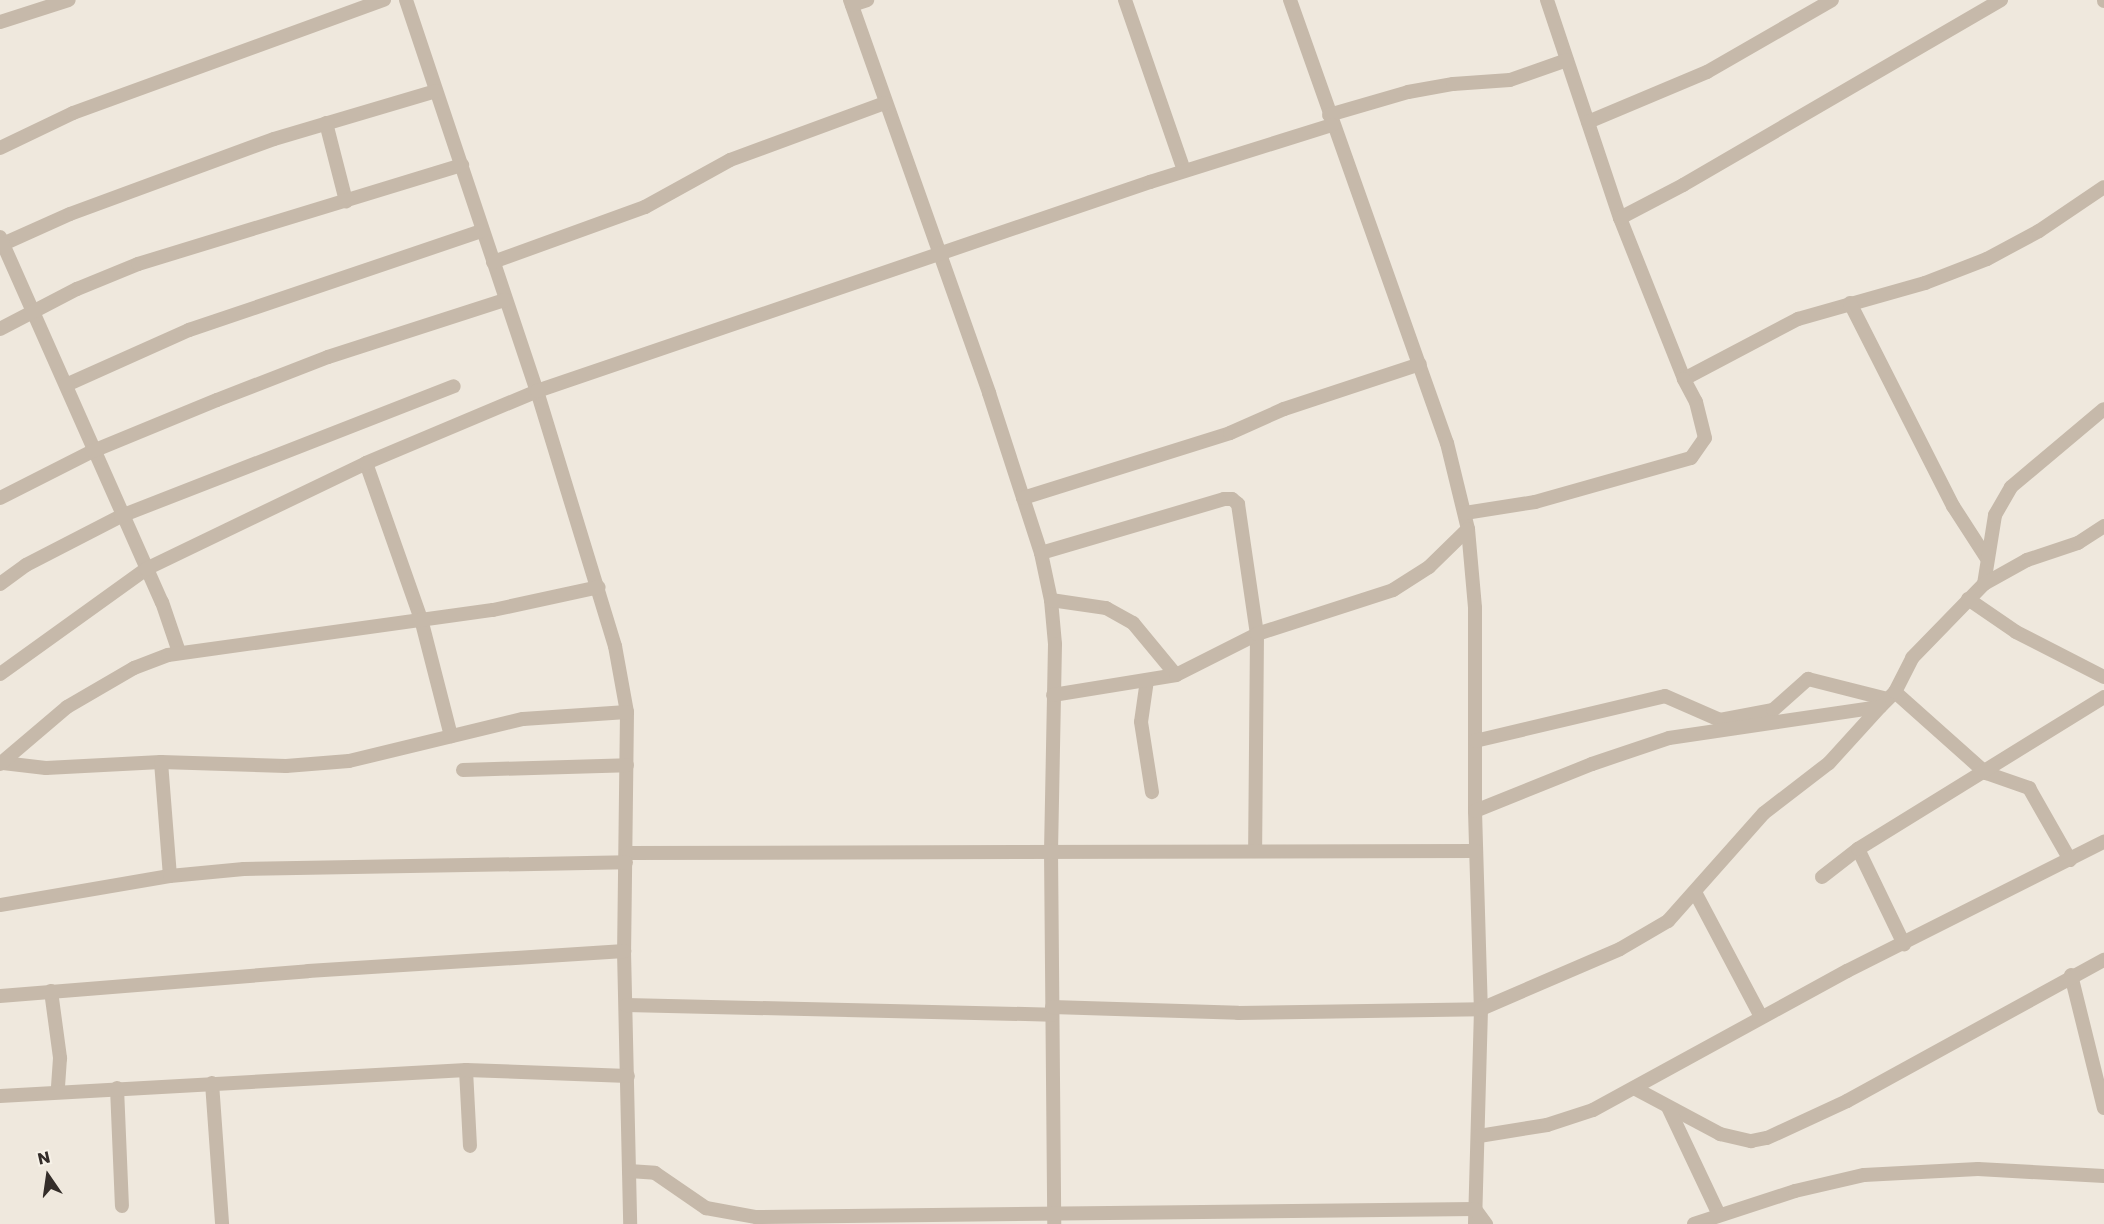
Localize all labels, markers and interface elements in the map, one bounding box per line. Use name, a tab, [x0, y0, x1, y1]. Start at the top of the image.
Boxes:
text: N	[35, 1145, 52, 1171]
north arrow	[18, 1146, 78, 1206]

